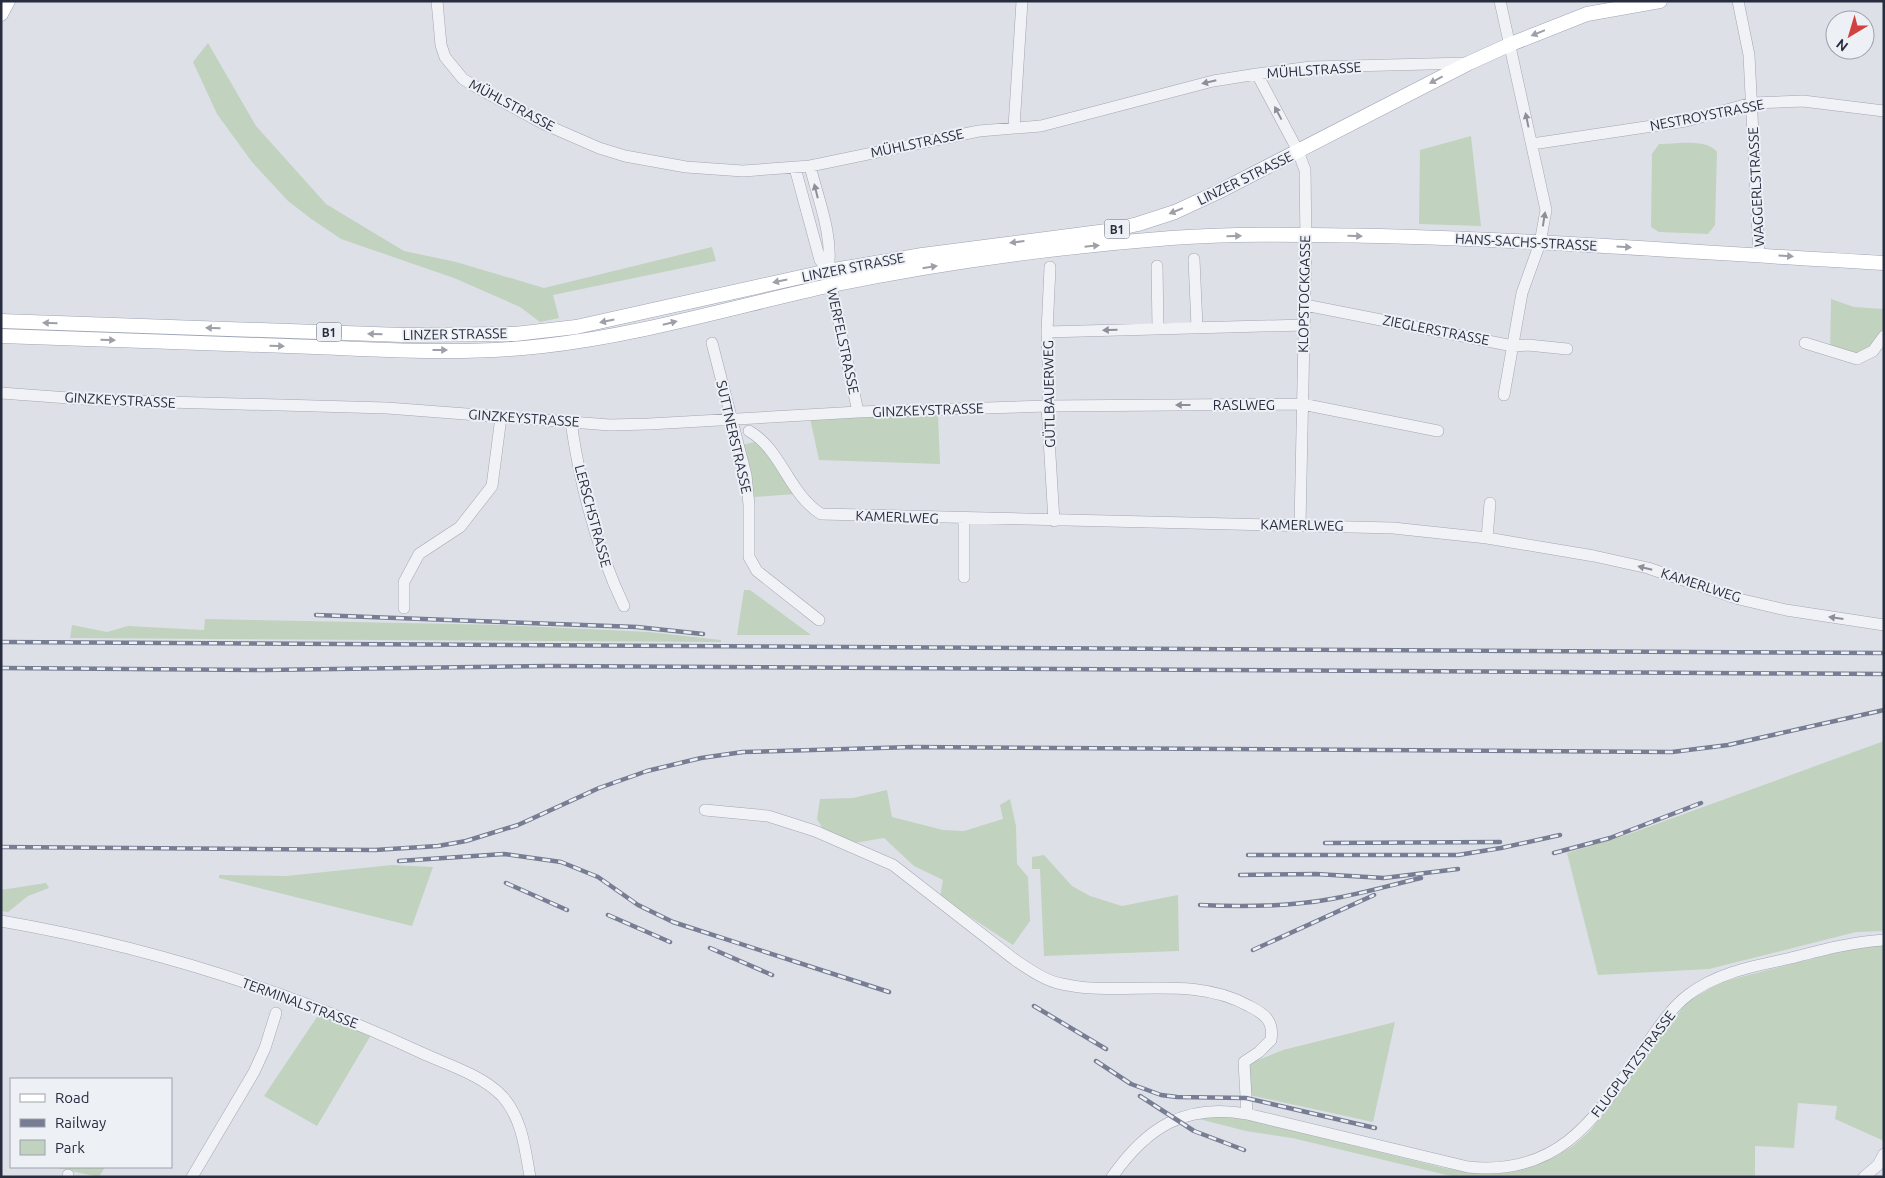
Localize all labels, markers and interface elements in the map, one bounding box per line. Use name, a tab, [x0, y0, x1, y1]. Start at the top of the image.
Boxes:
north arrow	[1825, 10, 1875, 60]
one-way arrow	[1531, 29, 1545, 37]
text: N	[1833, 36, 1851, 55]
street label: MÜHLSTRASSE	[1266, 58, 1362, 81]
street label: MÜHLSTRASSE	[466, 75, 558, 134]
one-way arrow	[1429, 76, 1443, 84]
one-way arrow	[1202, 78, 1217, 86]
street label: NESTROYSTRASSE	[1648, 96, 1766, 134]
one-way arrow	[1274, 105, 1282, 120]
one-way arrow	[1523, 112, 1531, 127]
street label: MÜHLSTRASSE	[869, 124, 965, 161]
street label: WAGGERLSTRASSE	[1745, 126, 1767, 247]
street label: LINZER STRASSE	[1195, 148, 1296, 208]
one-way arrow	[812, 184, 820, 199]
one-way arrow	[1168, 207, 1183, 215]
one-way arrow	[1541, 211, 1549, 227]
road number: B1	[1104, 220, 1130, 238]
street label: HANS-SACHS-STRASSE	[1454, 230, 1598, 254]
one-way arrow	[1226, 232, 1242, 240]
one-way arrow	[1347, 232, 1363, 240]
street label: KLOPSTOCKGASSE	[1295, 235, 1313, 353]
one-way arrow	[1009, 238, 1025, 246]
one-way arrow	[1084, 242, 1100, 250]
one-way arrow	[1616, 244, 1632, 252]
street label: LINZER STRASSE	[800, 249, 906, 285]
one-way arrow	[1778, 253, 1794, 261]
one-way arrow	[923, 262, 939, 270]
one-way arrow	[772, 278, 788, 286]
street label: WERFELSTRASSE	[824, 286, 862, 396]
street label: ZIEGLERSTRASSE	[1381, 312, 1491, 348]
one-way arrow	[599, 317, 614, 325]
one-way arrow	[42, 319, 58, 327]
one-way arrow	[663, 319, 678, 327]
road number: B1	[316, 322, 342, 342]
one-way arrow	[205, 324, 221, 332]
street label: LINZER STRASSE	[403, 325, 508, 343]
one-way arrow	[1101, 326, 1117, 334]
one-way arrow	[367, 330, 383, 338]
one-way arrow	[100, 336, 116, 344]
street label: GÜTLBAUERWEG	[1039, 340, 1058, 448]
one-way arrow	[270, 342, 286, 350]
one-way arrow	[432, 346, 448, 354]
street label: SUTTNERSTRASSE	[713, 379, 755, 495]
street label: GINZKEYSTRASSE	[64, 389, 176, 411]
street label: RASLWEG	[1213, 397, 1275, 413]
street label: GINZKEYSTRASSE	[872, 400, 984, 420]
one-way arrow	[1175, 401, 1191, 409]
street label: GINZKEYSTRASSE	[468, 406, 580, 430]
street label: LERSCHSTRASSE	[572, 463, 614, 569]
street label: KAMERLWEG	[855, 508, 939, 526]
street label: KAMERLWEG	[1260, 516, 1344, 534]
one-way arrow	[1638, 563, 1653, 571]
street label: KAMERLWEG	[1659, 565, 1743, 605]
one-way arrow	[1827, 614, 1843, 622]
street label: TERMINALSTRASSE	[240, 975, 360, 1032]
street label: FLUGPLATZSTRASSE	[1588, 1007, 1678, 1120]
legend	[10, 1078, 172, 1168]
text: Road	[55, 1089, 90, 1106]
text: Railway	[55, 1114, 106, 1131]
text: Park	[55, 1139, 85, 1156]

